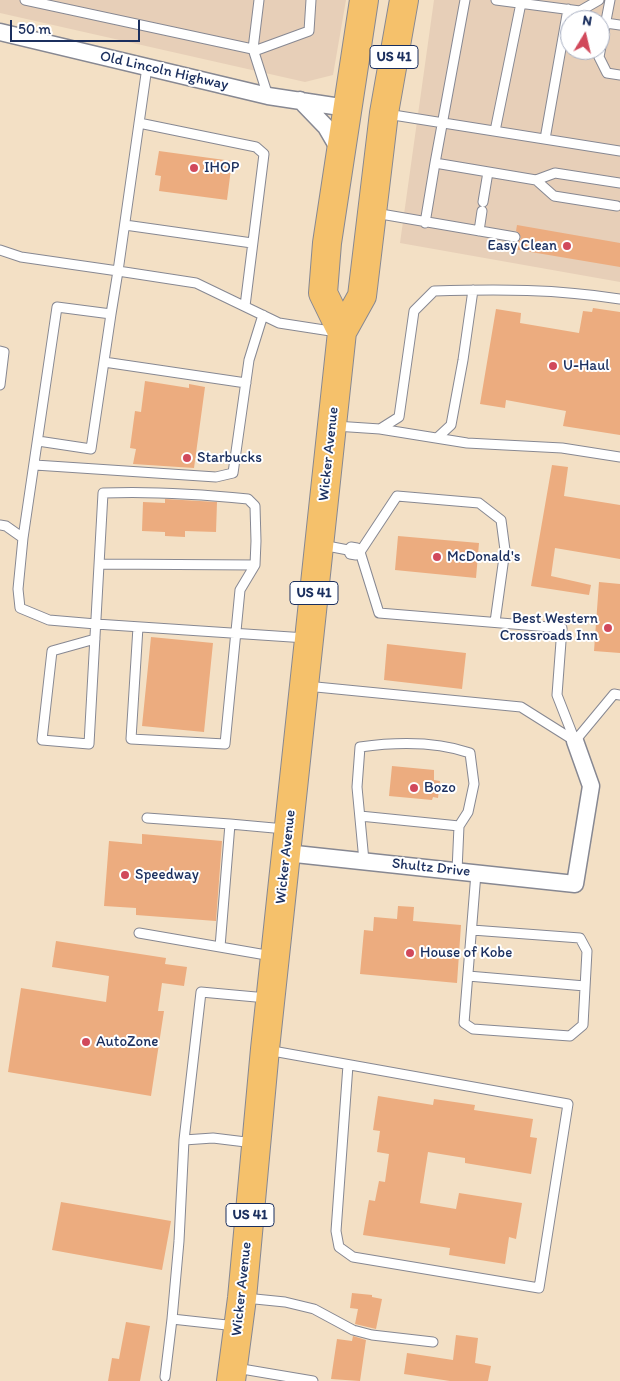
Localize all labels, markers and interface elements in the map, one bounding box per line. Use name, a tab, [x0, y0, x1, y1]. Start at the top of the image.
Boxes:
scale bar	[12, 10, 142, 42]
north arrow	[560, 10, 610, 60]
text: N	[581, 12, 593, 30]
text: 50 m	[18, 20, 51, 38]
road number: US 41	[370, 46, 418, 68]
street label: Old Lincoln Highway	[98, 47, 230, 95]
place label: IHOP	[204, 159, 239, 177]
marker: IHOP	[188, 162, 200, 174]
place label: Easy Clean	[487, 237, 557, 255]
marker: Easy Clean	[561, 240, 573, 252]
place label: U-Haul	[563, 357, 610, 375]
marker: U-Haul	[547, 360, 559, 372]
street label: Wicker Avenue	[315, 406, 343, 502]
place label: Starbucks	[197, 449, 262, 467]
marker: Starbucks	[181, 452, 193, 464]
place label: McDonald's	[447, 548, 520, 566]
marker: McDonald's	[431, 551, 443, 563]
road number: US 41	[290, 582, 338, 604]
place label: Best Western Crossroads Inn	[500, 610, 598, 645]
marker: Best Western Crossroads Inn	[602, 622, 614, 634]
place label: Bozo	[424, 779, 456, 797]
marker: Bozo	[408, 782, 420, 794]
street label: Wicker Avenue	[272, 809, 300, 905]
street label: Shultz Drive	[391, 855, 471, 881]
place label: Speedway	[135, 866, 199, 884]
marker: Speedway	[119, 869, 131, 881]
place label: House of Kobe	[420, 944, 512, 962]
marker: House of Kobe	[404, 947, 416, 959]
place label: AutoZone	[96, 1033, 158, 1051]
marker: AutoZone	[80, 1036, 92, 1048]
road number: US 41	[226, 1204, 274, 1226]
street label: Wicker Avenue	[228, 1241, 256, 1337]

